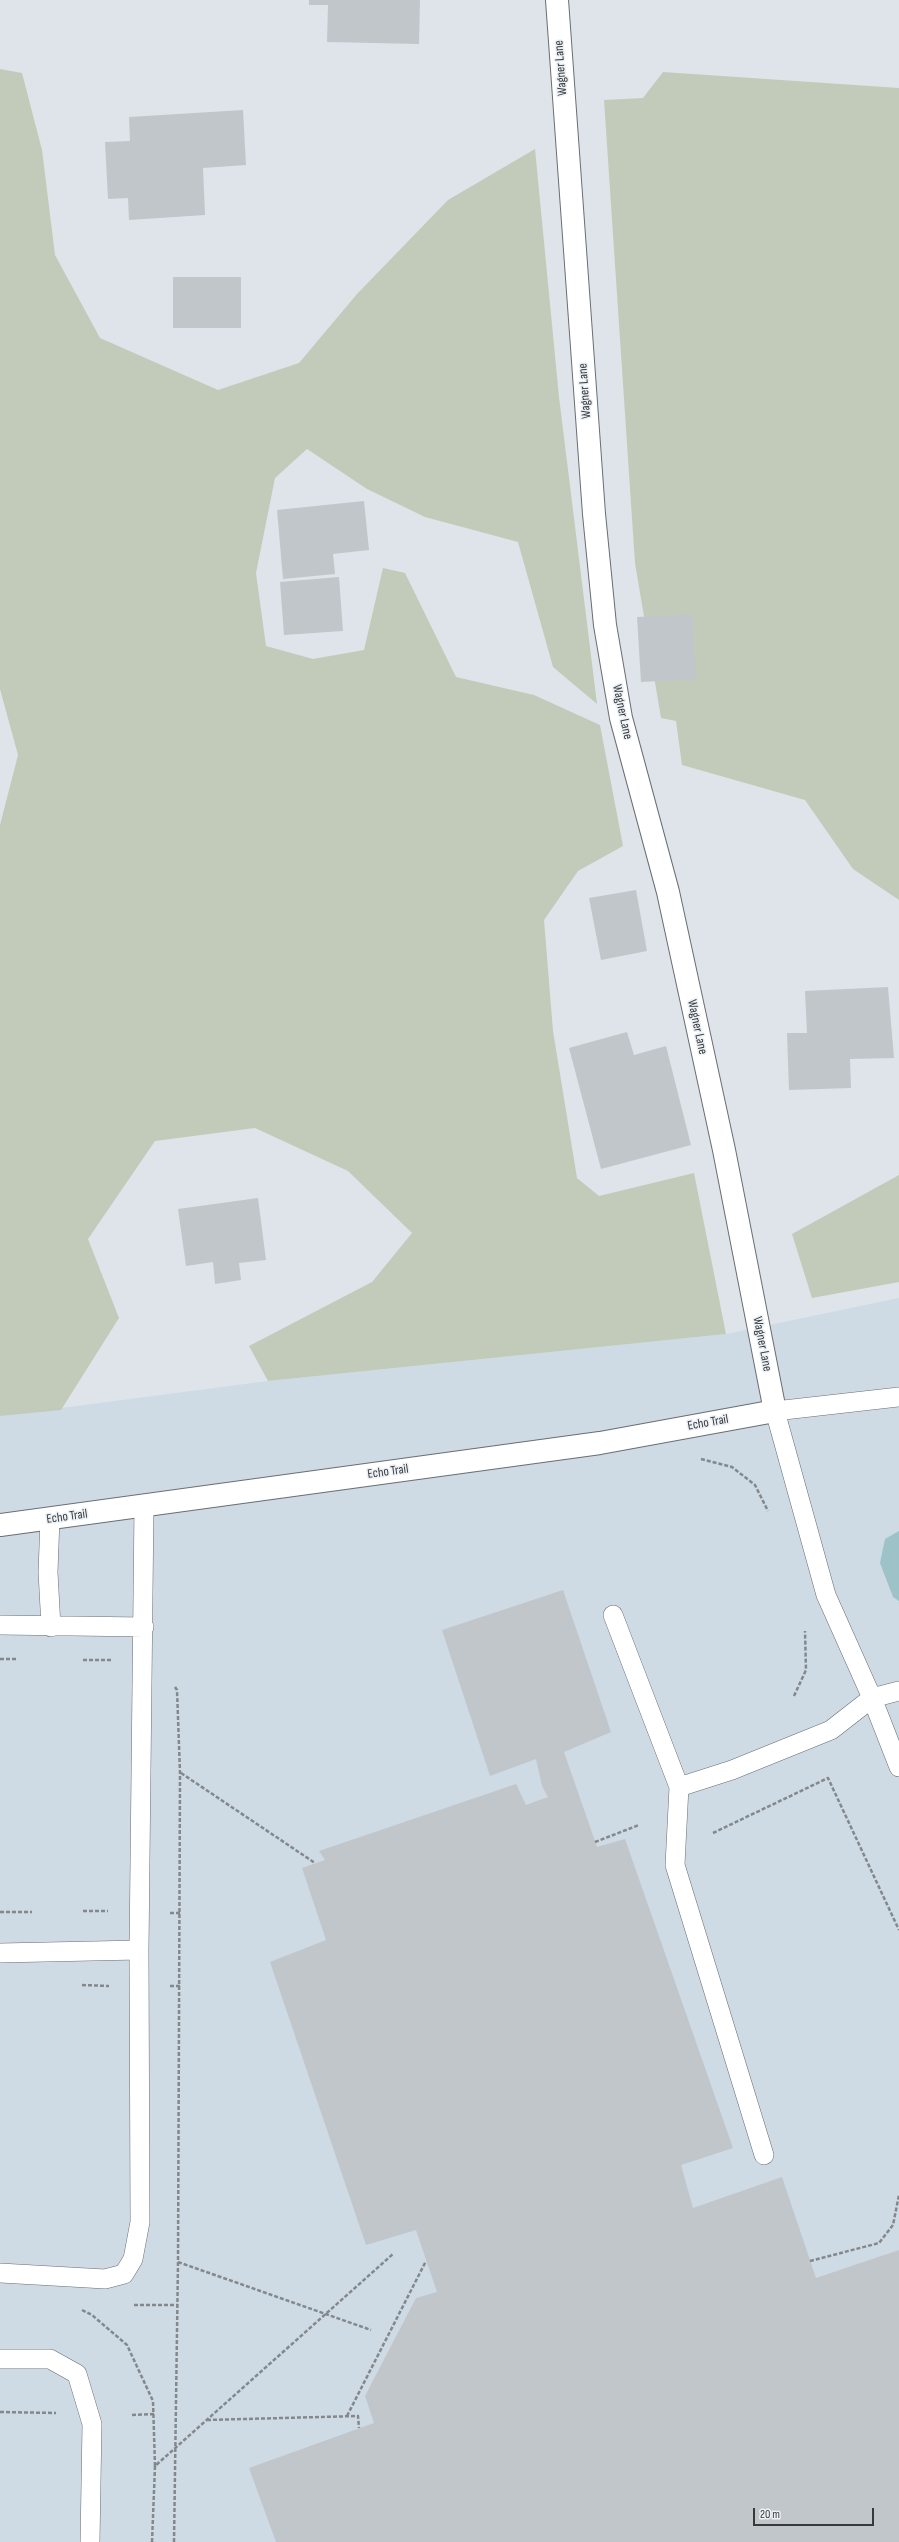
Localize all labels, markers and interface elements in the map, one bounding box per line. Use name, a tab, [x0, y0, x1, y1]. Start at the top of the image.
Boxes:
street label: Wagner Lane	[551, 40, 571, 96]
street label: Wagner Lane	[575, 363, 595, 419]
street label: Wagner Lane	[609, 683, 635, 741]
street label: Wagner Lane	[684, 998, 710, 1056]
street label: Wagner Lane	[749, 1315, 775, 1373]
street label: Echo Trail	[686, 1412, 730, 1434]
street label: Echo Trail	[367, 1461, 409, 1483]
street label: Echo Trail	[46, 1506, 88, 1528]
scale bar	[755, 2500, 876, 2526]
text: 20 m	[760, 2507, 780, 2522]

